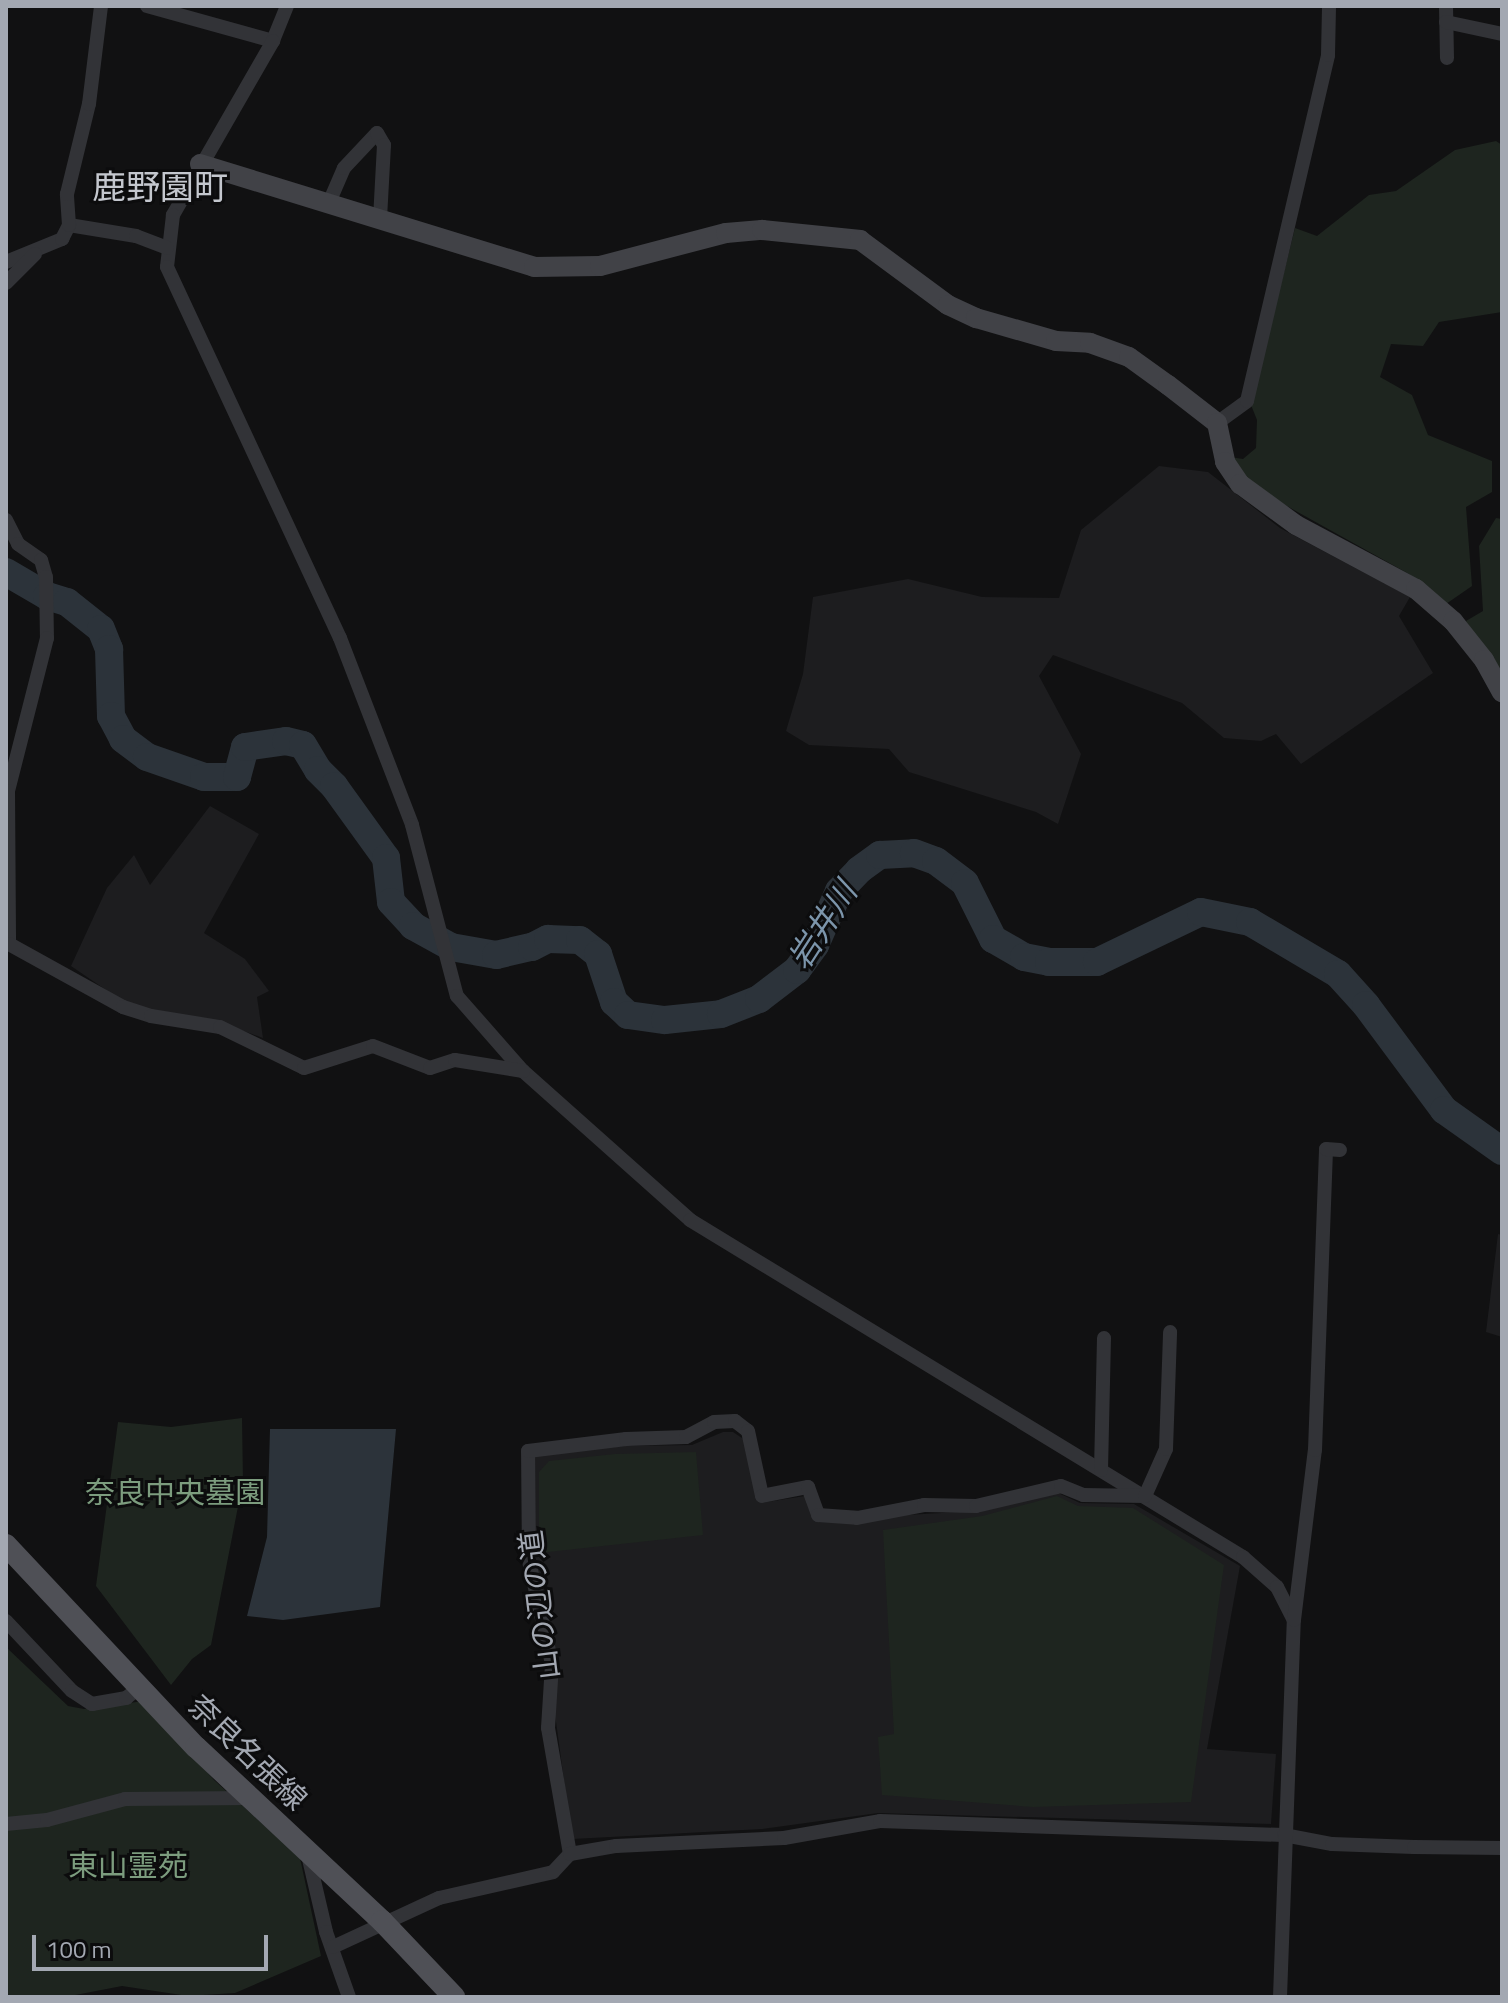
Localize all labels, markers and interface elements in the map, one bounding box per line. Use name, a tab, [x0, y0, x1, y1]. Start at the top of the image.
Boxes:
district label: 鹿野園町	[92, 167, 228, 207]
water label: 岩井川	[780, 874, 864, 976]
park label: 奈良中央墓園	[85, 1474, 265, 1510]
street label: 山の辺の道	[512, 1528, 566, 1682]
street label: 奈良名張線	[182, 1687, 314, 1817]
park label: 東山霊苑	[68, 1847, 188, 1883]
scale bar	[36, 1919, 272, 1969]
text: 100 m	[46, 1931, 112, 1967]

